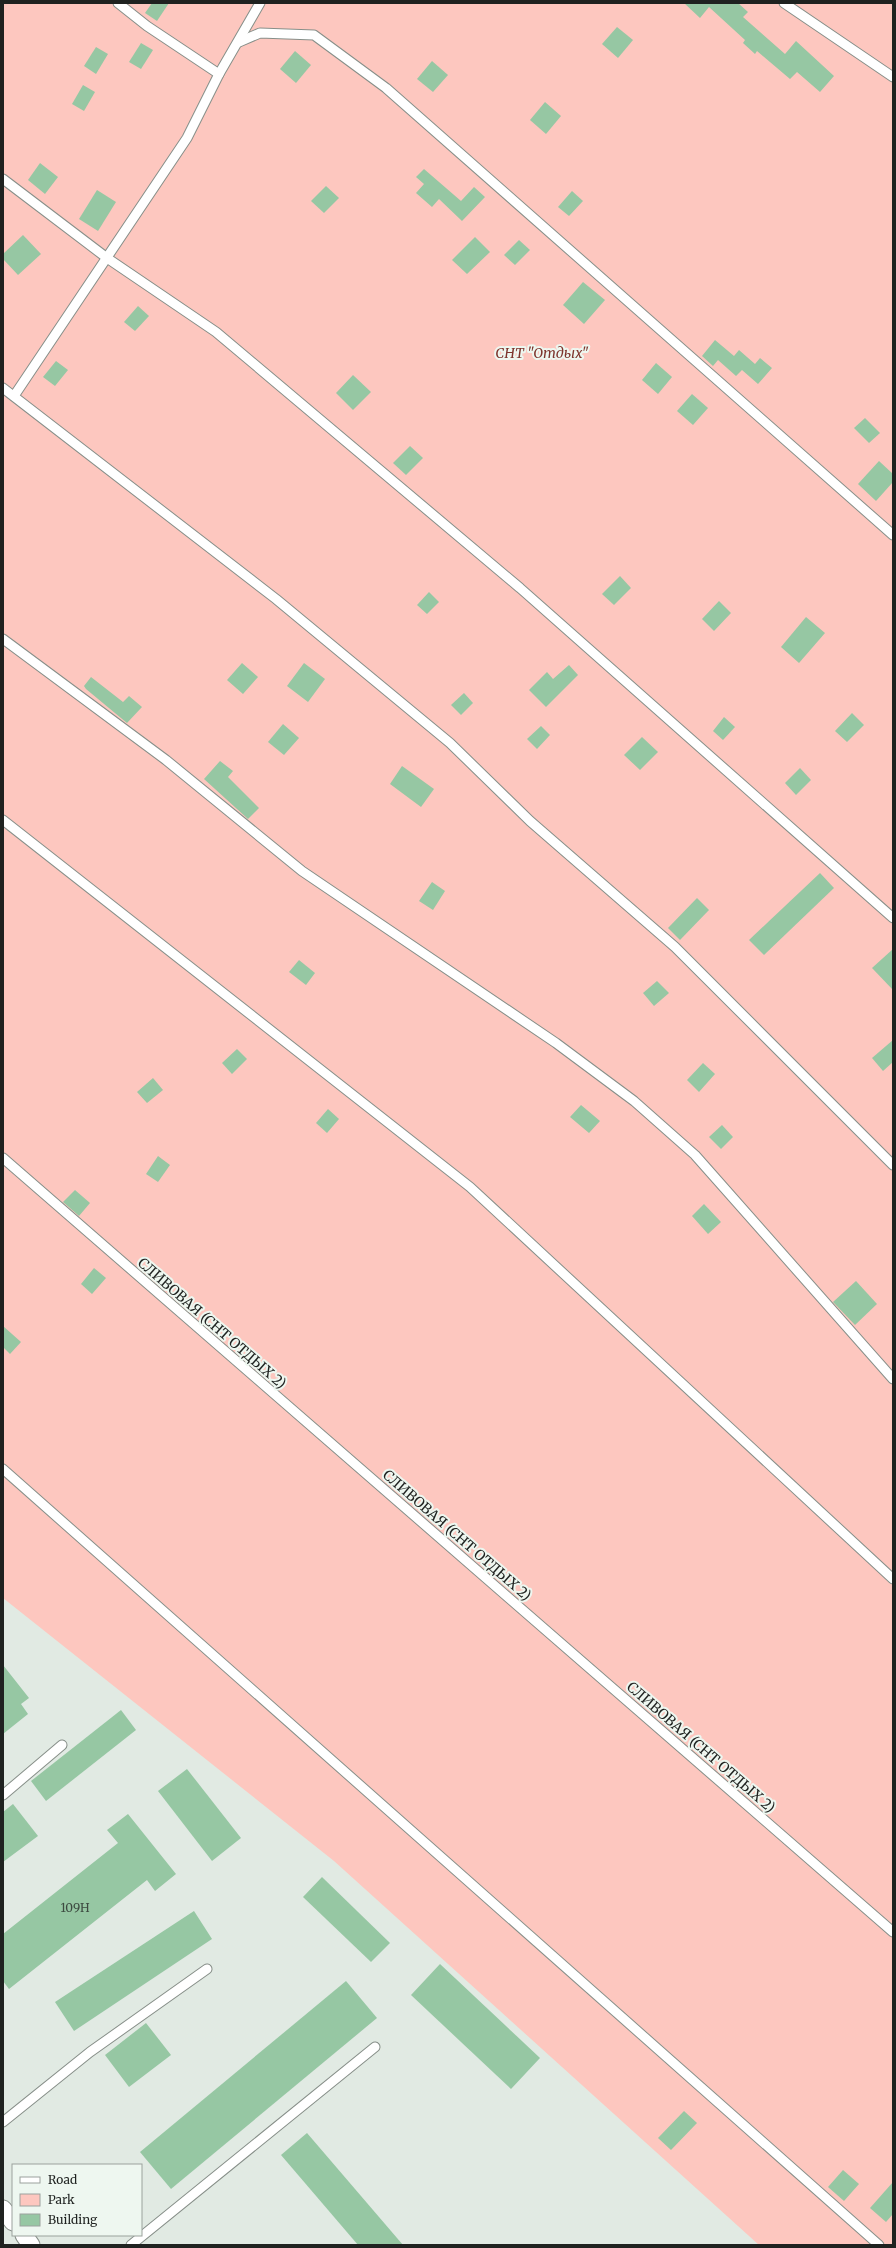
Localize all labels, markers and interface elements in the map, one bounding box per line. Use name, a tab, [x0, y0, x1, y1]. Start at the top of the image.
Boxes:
park label: СНТ "Отдых"	[495, 344, 589, 362]
street label: СЛИВОВАЯ (СНТ ОТДЫХ 2)	[134, 1254, 290, 1392]
street label: СЛИВОВАЯ (СНТ ОТДЫХ 2)	[379, 1466, 535, 1604]
street label: СЛИВОВАЯ (СНТ ОТДЫХ 2)	[623, 1678, 779, 1816]
house number: 109Н	[60, 1900, 90, 1915]
legend	[12, 2164, 142, 2236]
text: Road	[48, 2172, 77, 2187]
text: Park	[48, 2192, 75, 2207]
text: Building	[48, 2212, 98, 2227]

